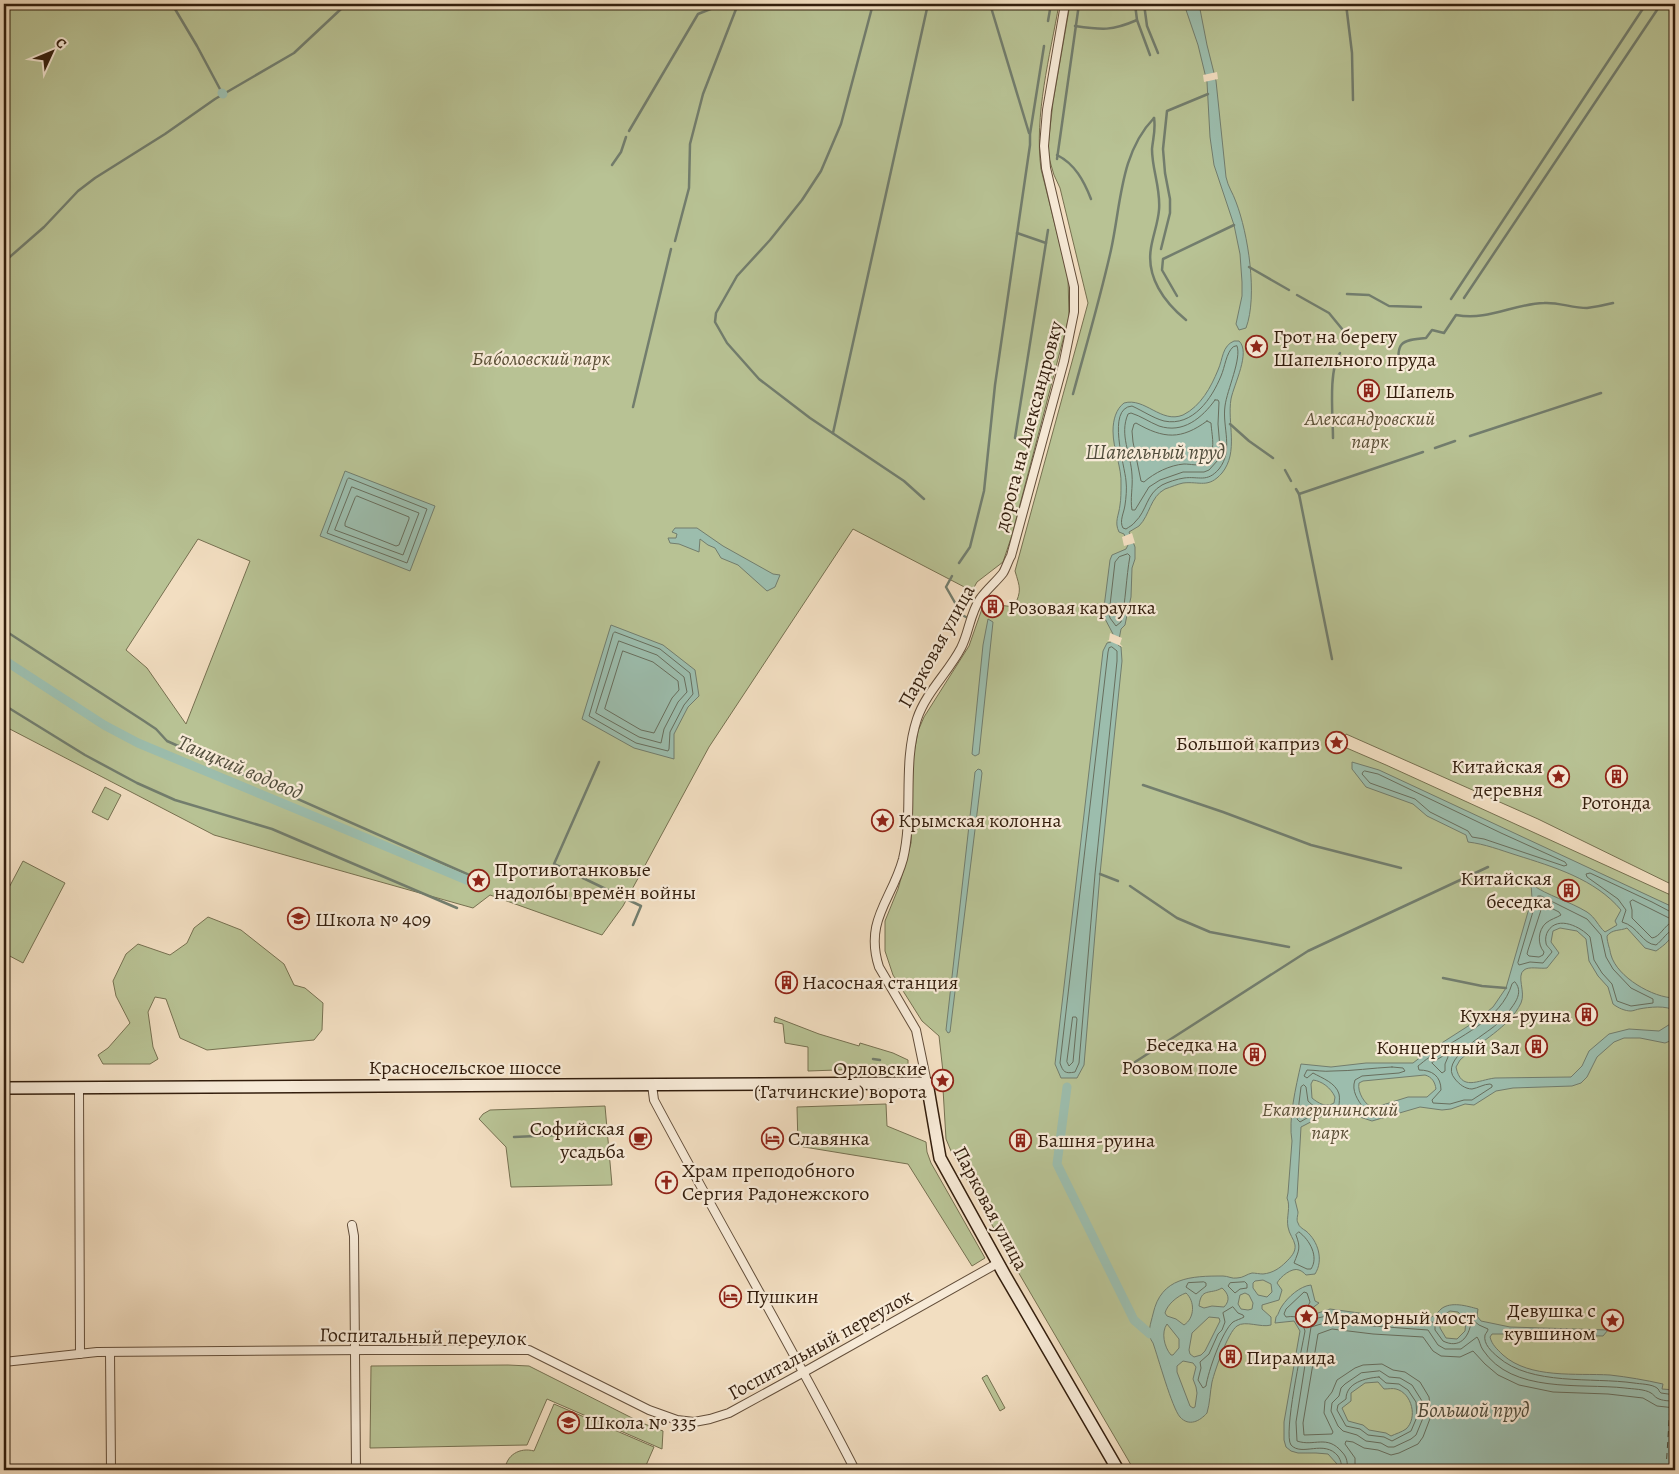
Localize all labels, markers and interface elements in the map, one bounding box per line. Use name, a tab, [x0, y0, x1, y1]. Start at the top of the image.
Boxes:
north arrow	[28, 28, 78, 78]
text: С	[51, 34, 71, 53]
street label: дорога на Александровку	[987, 317, 1070, 535]
place label: Грот на берегу Шапельного пруда	[1273, 323, 1437, 373]
place icon: Грот на берегу Шапельного пруда	[1245, 335, 1269, 359]
park label: Баболовский парк	[472, 345, 610, 372]
place label: Шапель	[1385, 378, 1455, 405]
building icon: Шапель	[1357, 379, 1381, 403]
park label: Александровский парк	[1304, 405, 1435, 455]
water label: Шапельный пруд	[1085, 438, 1225, 466]
street label: Парковая улица	[891, 579, 982, 713]
place label: Розовая караулка	[1008, 594, 1157, 621]
building icon: Розовая караулка	[980, 595, 1004, 619]
water label: Таицкий водовод	[173, 728, 307, 806]
place label: Большой каприз	[1176, 730, 1320, 757]
place icon: Большой каприз	[1324, 731, 1348, 755]
place label: Китайская деревня	[1451, 753, 1543, 803]
building icon: Ротонда	[1604, 764, 1628, 788]
place icon: Китайская деревня	[1547, 765, 1571, 789]
place label: Ротонда	[1581, 789, 1652, 816]
place label: Крымская колонна	[898, 807, 1063, 834]
place icon: Крымская колонна	[870, 808, 894, 832]
place label: Противотанковые надолбы времён войны	[494, 856, 696, 906]
place label: Китайская беседка	[1460, 865, 1553, 915]
place icon: Противотанковые надолбы времён войны	[466, 869, 490, 893]
building icon: Китайская беседка	[1556, 878, 1580, 902]
place label: Школа № 409	[315, 906, 431, 933]
school or university icon: Школа № 409	[287, 907, 311, 931]
place label: Насосная станция	[802, 969, 958, 996]
building icon: Насосная станция	[774, 970, 798, 994]
place label: Кухня-руина	[1459, 1002, 1572, 1029]
building icon: Кухня-руина	[1575, 1003, 1599, 1027]
place label: Беседка на Розовом поле	[1122, 1031, 1239, 1081]
place label: Концертный Зал	[1376, 1034, 1520, 1061]
building icon: Концертный Зал	[1524, 1035, 1548, 1059]
building icon: Беседка на Розовом поле	[1242, 1043, 1266, 1067]
street label: Красносельское шоссе	[369, 1054, 561, 1081]
place label: Орловские (Гатчинские) ворота	[754, 1055, 928, 1105]
place icon: Орловские (Гатчинские) ворота	[931, 1068, 955, 1092]
park label: Екатерининский парк	[1262, 1096, 1398, 1146]
place label: Софийская усадьба	[530, 1115, 626, 1165]
place label: Славянка	[788, 1125, 870, 1152]
hotel icon: Славянка	[760, 1126, 784, 1150]
cafe icon: Софийская усадьба	[629, 1127, 653, 1151]
place label: Башня-руина	[1037, 1127, 1156, 1154]
building icon: Башня-руина	[1009, 1128, 1033, 1152]
street label: Парковая улица	[946, 1141, 1035, 1276]
place label: Храм преподобного Сергия Радонежского	[682, 1157, 869, 1207]
church icon: Храм преподобного Сергия Радонежского	[654, 1170, 678, 1194]
street label: Госпитальный переулок	[723, 1282, 917, 1407]
place label: Пушкин	[746, 1283, 819, 1310]
hotel icon: Пушкин	[718, 1284, 742, 1308]
place label: Девушка с кувшином	[1504, 1297, 1596, 1347]
place label: Мраморный мост	[1323, 1304, 1476, 1331]
place icon: Мраморный мост	[1295, 1305, 1319, 1329]
place icon: Девушка с кувшином	[1600, 1309, 1624, 1333]
street label: Госпитальный переулок	[319, 1321, 527, 1352]
place label: Пирамида	[1246, 1344, 1336, 1371]
building icon: Пирамида	[1218, 1345, 1242, 1369]
water label: Большой пруд	[1417, 1396, 1529, 1424]
place label: Школа № 335	[584, 1409, 697, 1436]
school or university icon: Школа № 335	[556, 1410, 580, 1434]

